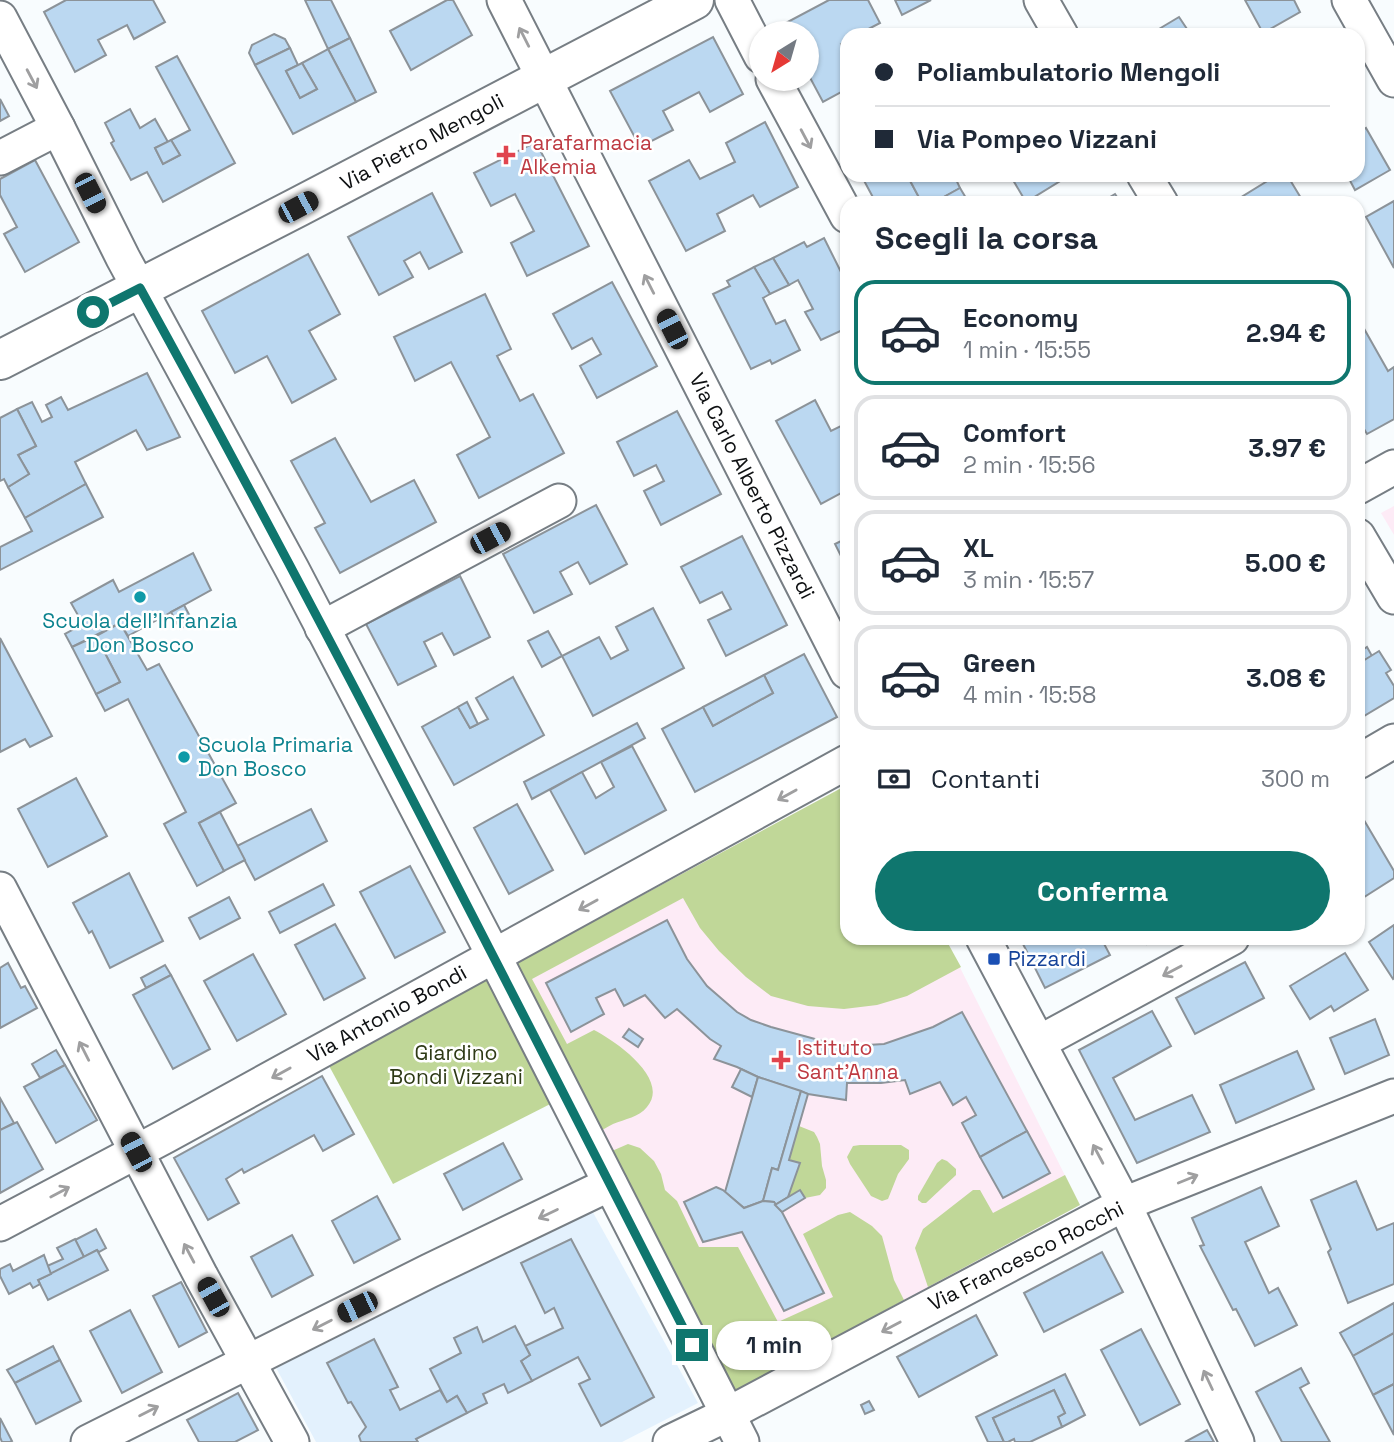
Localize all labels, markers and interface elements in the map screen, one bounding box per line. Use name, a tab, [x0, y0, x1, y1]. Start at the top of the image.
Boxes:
north arrow	[749, 21, 819, 91]
map controls	[749, 21, 819, 91]
one-way arrow	[516, 28, 530, 48]
text: Poliambulatorio Mengoli	[917, 55, 1220, 89]
one-way arrow	[25, 68, 39, 88]
street label: Via Pietro Mengoli	[335, 87, 508, 196]
text: Via Pompeo Vizzani	[917, 122, 1157, 156]
one-way arrow	[800, 128, 813, 149]
place label: Parafarmacia Alkemia	[520, 129, 652, 180]
marker: Parafarmacia Alkemia	[498, 147, 514, 163]
car	[72, 170, 109, 216]
car	[275, 188, 322, 226]
text: Scegli la corsa	[875, 218, 1098, 258]
one-way arrow	[642, 274, 656, 295]
route start	[77, 296, 109, 328]
icon: car	[879, 301, 942, 364]
text: Economy	[963, 301, 1079, 335]
car	[654, 306, 691, 352]
text: 2.94 €	[1246, 316, 1326, 350]
text: 1 min · 15:55	[963, 335, 1091, 365]
street label: Via Carlo Alberto Pizzardi	[684, 368, 821, 603]
icon: car	[879, 416, 942, 479]
text: Comfort	[963, 416, 1066, 450]
text: 3.97 €	[1248, 431, 1326, 465]
text: 2 min · 15:56	[963, 450, 1095, 480]
car	[467, 519, 514, 557]
icon: car	[879, 531, 942, 594]
text: XL	[963, 531, 994, 565]
text: 5.00 €	[1245, 546, 1326, 580]
text: 3 min · 15:57	[963, 565, 1094, 595]
marker: Scuola dell'Infanzia Don Bosco	[132, 589, 148, 605]
place label: Scuola dell'Infanzia Don Bosco	[42, 607, 238, 658]
icon: car	[879, 646, 942, 709]
text: Green	[963, 646, 1036, 680]
text: 3.08 €	[1246, 661, 1326, 695]
text: 4 min · 15:58	[963, 680, 1096, 710]
place label: Scuola Primaria Don Bosco	[198, 731, 353, 782]
marker: Scuola Primaria Don Bosco	[176, 749, 192, 765]
icon: cash	[875, 760, 913, 798]
text: Contanti	[931, 762, 1040, 796]
text: 300 m	[1261, 764, 1330, 794]
one-way arrow	[777, 789, 798, 802]
button: Conferma	[875, 851, 1330, 931]
one-way arrow	[578, 898, 598, 912]
place label: Pizzardi	[1008, 945, 1086, 972]
marker: Pizzardi	[986, 951, 1002, 967]
street label: Via Antonio Bondi	[302, 959, 471, 1069]
one-way arrow	[1162, 964, 1182, 978]
place label: Istituto Sant'Anna	[797, 1034, 899, 1085]
park label: Giardino Bondi Vizzani	[389, 1039, 523, 1090]
one-way arrow	[77, 1041, 91, 1062]
marker: Istituto Sant'Anna	[771, 1050, 791, 1070]
one-way arrow	[271, 1066, 291, 1080]
car	[117, 1129, 156, 1175]
one-way arrow	[1091, 1144, 1105, 1164]
one-way arrow	[1177, 1172, 1198, 1185]
one-way arrow	[50, 1185, 70, 1199]
street label: Via Francesco Rocchi	[923, 1195, 1128, 1317]
one-way arrow	[538, 1207, 559, 1221]
one-way arrow	[182, 1243, 195, 1264]
car	[194, 1274, 233, 1320]
car	[334, 1288, 381, 1326]
one-way arrow	[312, 1318, 333, 1332]
callout: 1 min	[716, 1320, 832, 1370]
one-way arrow	[881, 1320, 901, 1334]
route end	[676, 1329, 708, 1361]
text: 1 min	[746, 1330, 802, 1360]
one-way arrow	[1201, 1370, 1214, 1391]
one-way arrow	[138, 1404, 159, 1418]

